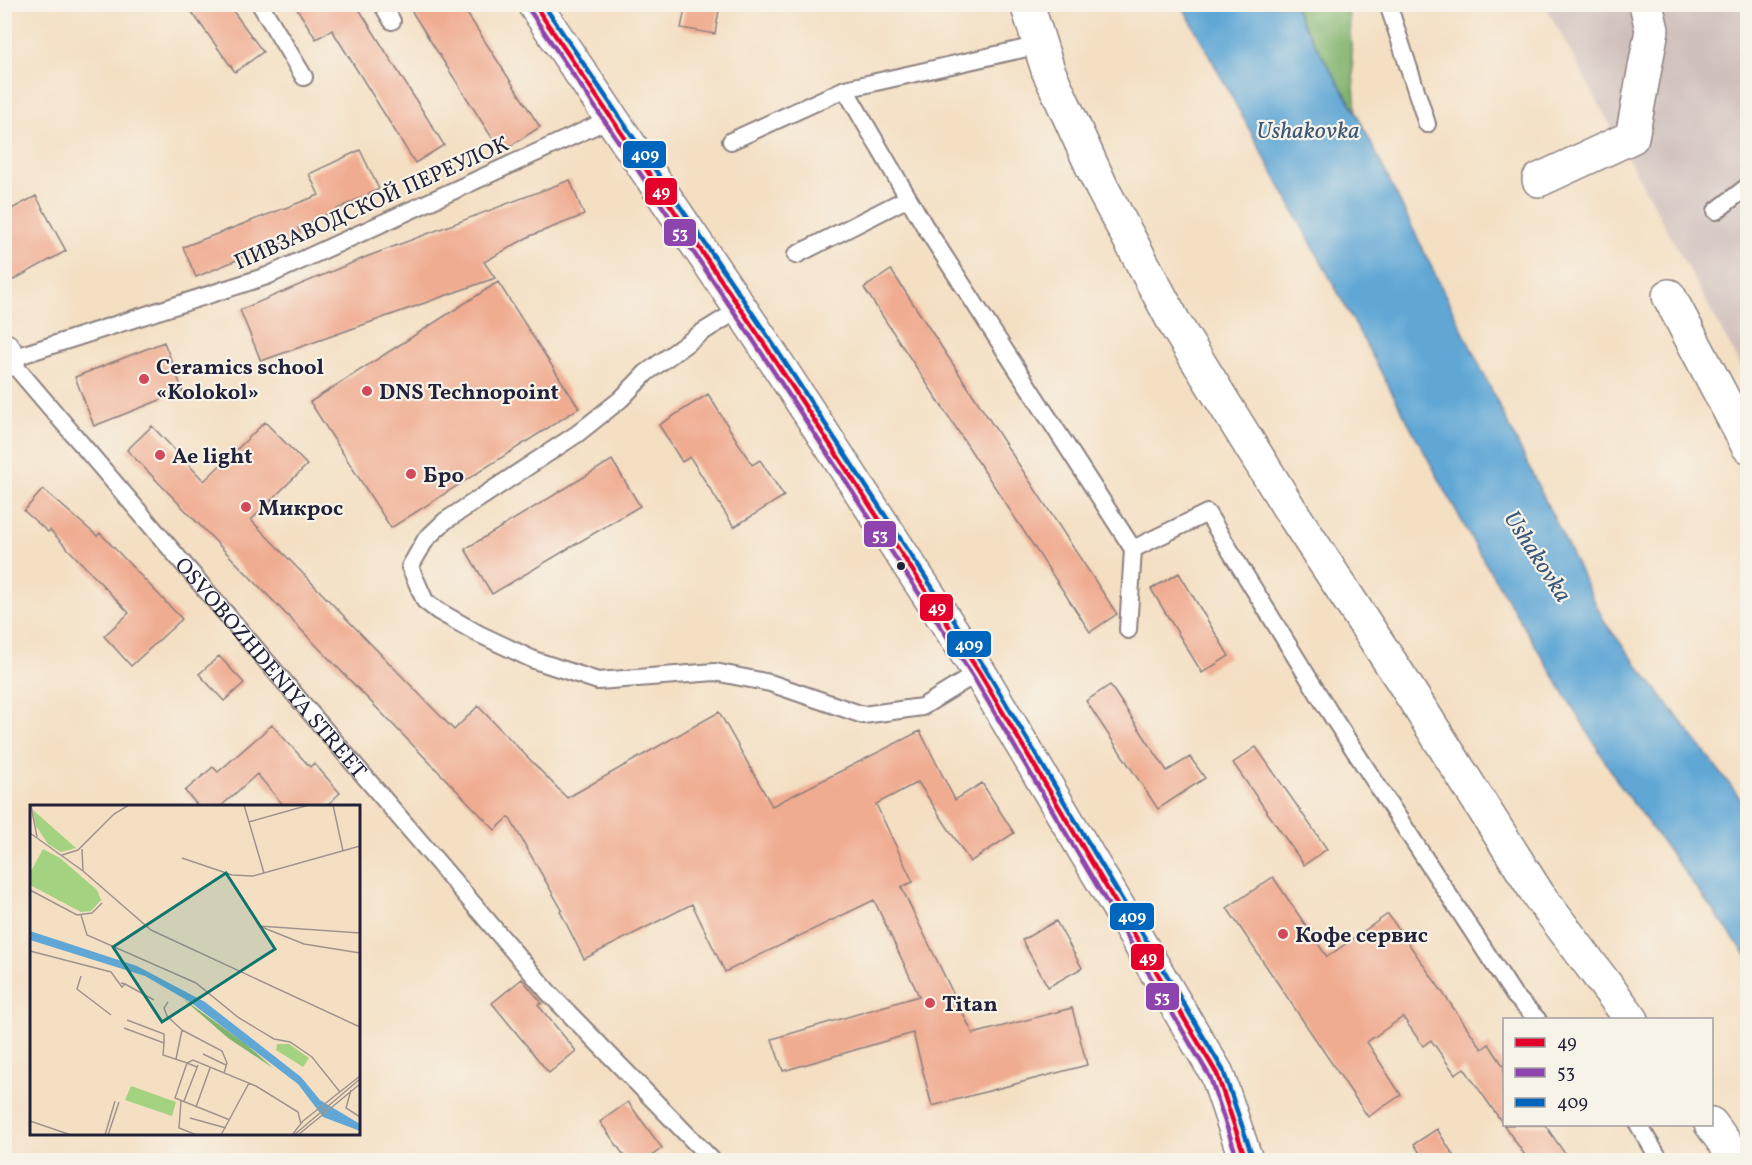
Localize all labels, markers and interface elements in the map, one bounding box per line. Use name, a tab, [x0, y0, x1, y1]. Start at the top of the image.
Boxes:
water label: Ushakovka	[1256, 115, 1360, 149]
street label: ПИВЗАВОДСКОЙ ПЕРЕУЛОК	[230, 130, 514, 279]
line badge: 409	[622, 140, 667, 169]
text: 409	[631, 145, 659, 167]
line badge: 49	[644, 177, 678, 206]
text: 49	[652, 182, 670, 204]
line badge: 53	[663, 218, 697, 247]
text: 53	[672, 223, 688, 245]
place label: Ceramics school «Kolokol»	[156, 353, 324, 409]
marker: Ceramics school «Kolokol»	[137, 372, 151, 386]
place label: DNS Technopoint	[379, 378, 559, 409]
marker: DNS Technopoint	[360, 384, 374, 398]
place label: Ae light	[172, 442, 253, 473]
marker: Ae light	[153, 448, 167, 462]
place label: Бро	[423, 461, 464, 492]
marker: Бро	[404, 467, 418, 481]
place label: Микрос	[258, 494, 343, 525]
marker: Микрос	[239, 500, 253, 514]
water label: Ushakovka	[1494, 504, 1579, 610]
line badge: 53	[863, 520, 897, 548]
text: 53	[872, 525, 888, 547]
street label: OSVOBOZHDENIYA STREET	[166, 551, 373, 786]
unlabelled marker	[895, 560, 907, 572]
line badge: 49	[919, 593, 954, 622]
text: 49	[928, 598, 946, 620]
line badge: 409	[946, 630, 992, 658]
text: 409	[955, 635, 983, 657]
inset map	[30, 805, 360, 1135]
line badge: 409	[1109, 902, 1155, 931]
text: 409	[1118, 907, 1146, 929]
place label: Кофе сервис	[1295, 921, 1428, 952]
marker: Кофе сервис	[1276, 927, 1290, 941]
line badge: 49	[1130, 943, 1165, 971]
text: 49	[1139, 948, 1157, 970]
line badge: 53	[1145, 982, 1180, 1011]
text: 53	[1154, 987, 1170, 1009]
place label: Titan	[942, 990, 998, 1021]
marker: Titan	[923, 996, 937, 1010]
legend	[1503, 1018, 1713, 1126]
text: 49	[1557, 1031, 1577, 1056]
text: 53	[1557, 1061, 1575, 1086]
text: 409	[1557, 1091, 1588, 1116]

